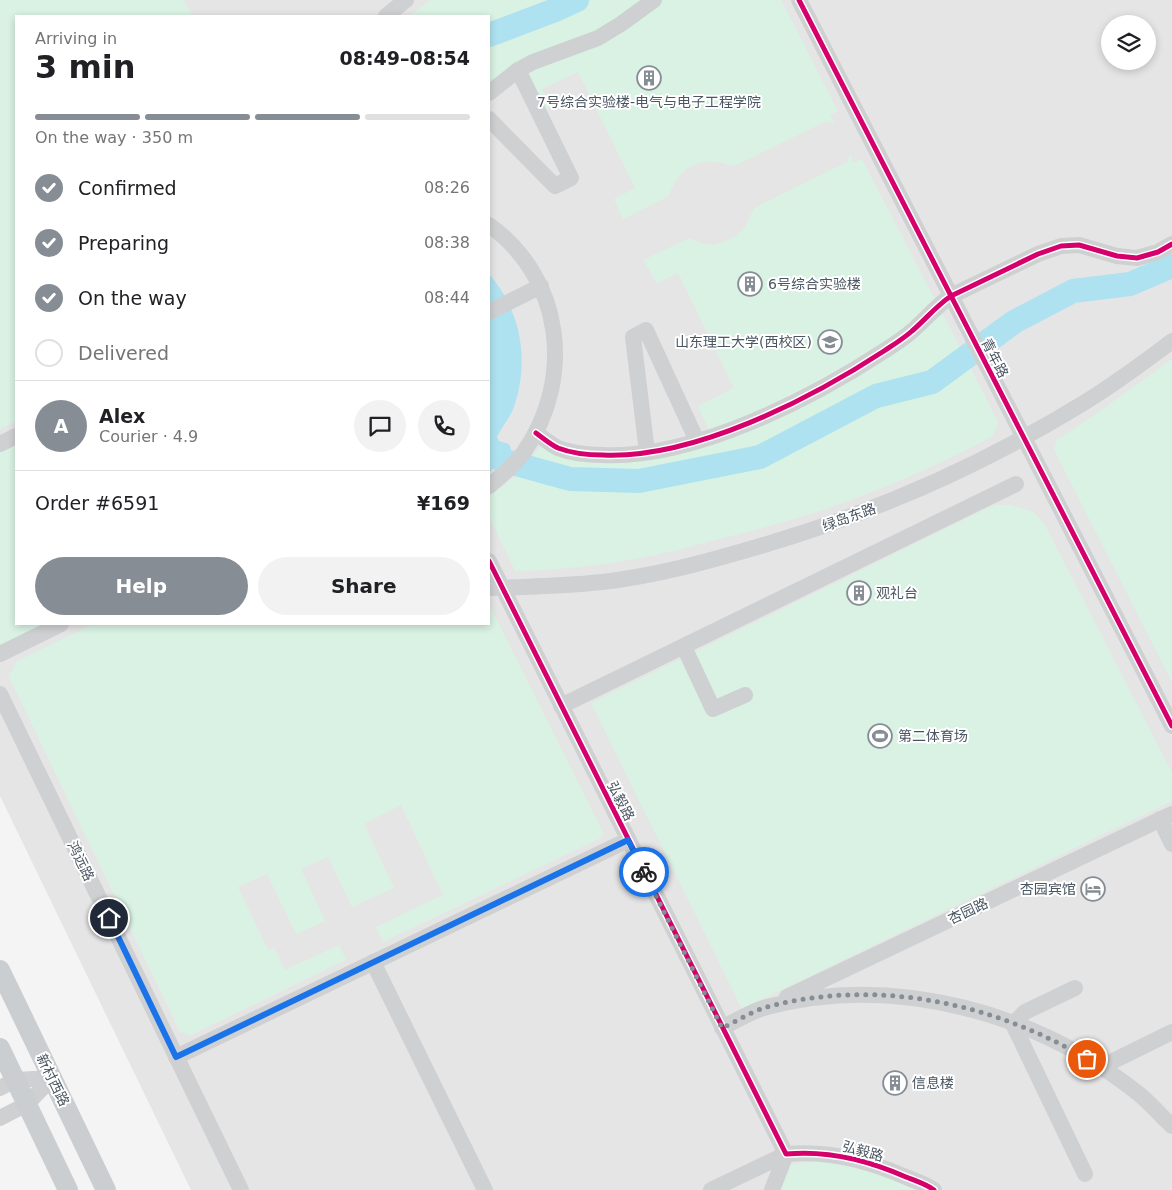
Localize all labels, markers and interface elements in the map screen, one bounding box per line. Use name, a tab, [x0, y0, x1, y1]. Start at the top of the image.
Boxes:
map controls	[1101, 15, 1156, 70]
button: layers	[1101, 15, 1156, 70]
text: Arriving in	[35, 29, 117, 48]
text: 08:49–08:54	[340, 47, 470, 69]
text: 3 min	[35, 48, 136, 86]
building icon: 7号综合实验楼-电气与电子工程学院	[636, 65, 662, 91]
place label: 7号综合实验楼-电气与电子工程学院	[537, 94, 761, 110]
text: On the way · 350 m	[35, 128, 193, 147]
icon: check	[35, 174, 63, 202]
text: Confirmed	[78, 177, 177, 199]
text: 08:26	[424, 178, 470, 197]
icon: check	[35, 229, 63, 257]
text: Preparing	[78, 232, 169, 254]
text: 08:38	[424, 233, 470, 252]
building icon: 6号综合实验楼	[737, 271, 763, 297]
place label: 6号综合实验楼	[768, 276, 861, 292]
icon: check	[35, 284, 63, 312]
text: On the way	[78, 287, 187, 309]
text: 08:44	[424, 288, 470, 307]
school or university icon: 山东理工大学(西校区)	[817, 329, 843, 355]
place label: 山东理工大学(西校区)	[675, 334, 812, 350]
street label: 青年路	[978, 336, 1012, 380]
text: Delivered	[78, 342, 169, 364]
button: chat	[354, 400, 406, 452]
button: phone	[418, 400, 470, 452]
text: Alex	[99, 405, 145, 427]
text: A	[54, 415, 68, 437]
text: Courier · 4.9	[99, 427, 198, 446]
text: Order #6591	[35, 492, 159, 514]
text: ¥169	[417, 492, 470, 514]
street label: 绿岛东路	[820, 500, 878, 534]
button: Help	[35, 557, 248, 615]
button: Share	[258, 557, 470, 615]
building icon: 观礼台	[846, 580, 872, 606]
place label: 观礼台	[876, 585, 918, 601]
sports icon: 第二体育场	[867, 723, 893, 749]
place label: 第二体育场	[898, 728, 968, 744]
street label: 弘毅路	[604, 779, 638, 823]
street label: 鸿远路	[65, 839, 97, 883]
courier	[619, 847, 669, 897]
icon: bike	[630, 858, 658, 886]
hotel icon: 杏园宾馆	[1080, 876, 1106, 902]
place label: 杏园宾馆	[1020, 881, 1076, 897]
street label: 杏园路	[946, 895, 990, 927]
pin	[88, 897, 130, 939]
icon: home	[95, 904, 123, 932]
pin	[1066, 1038, 1108, 1080]
icon: bag	[1073, 1045, 1101, 1073]
street label: 新村西路	[34, 1051, 72, 1109]
building icon: 信息楼	[882, 1070, 908, 1096]
place label: 信息楼	[912, 1075, 954, 1091]
street label: 弘毅路	[841, 1138, 885, 1164]

